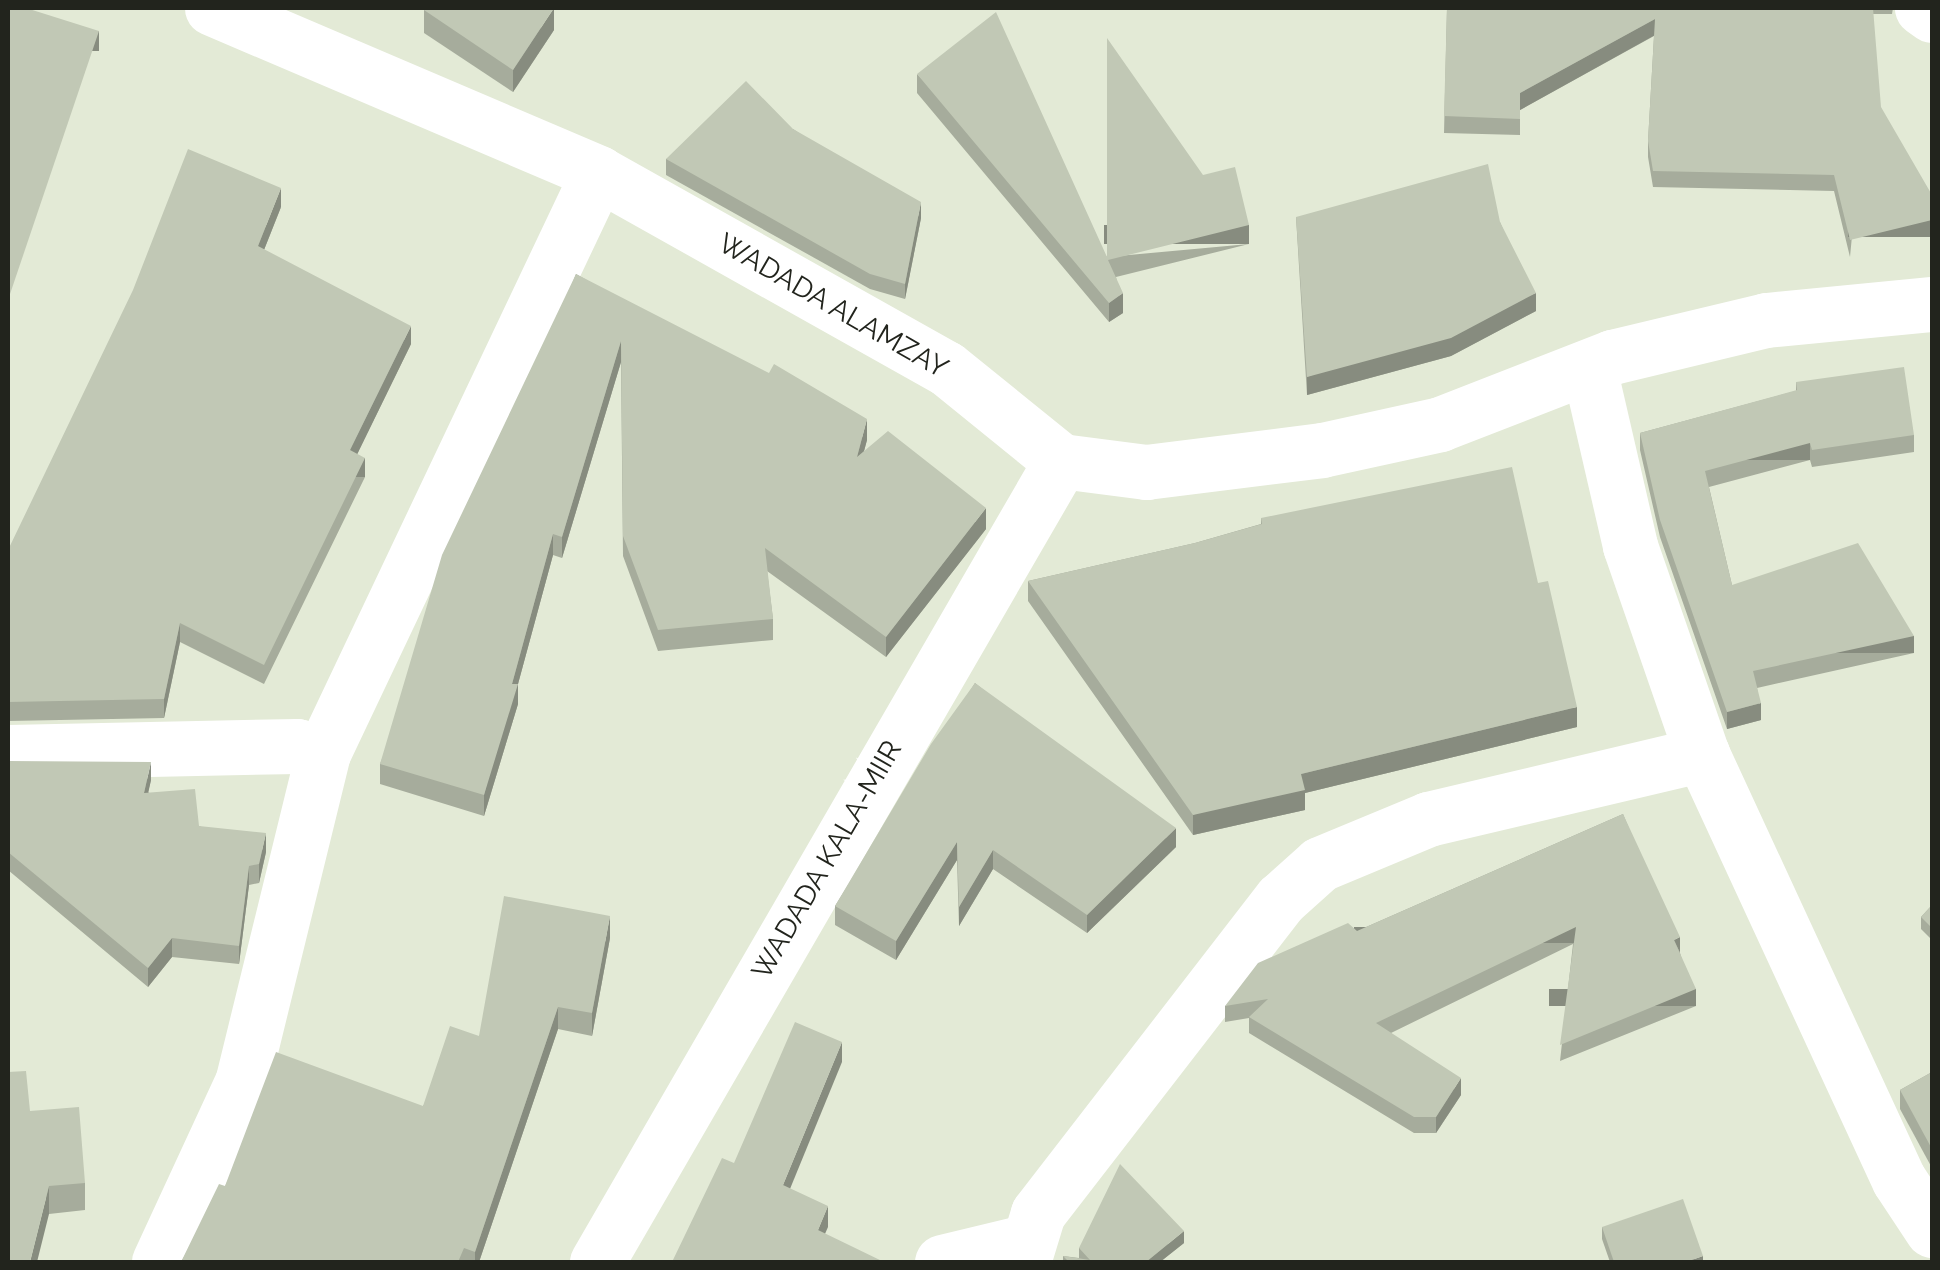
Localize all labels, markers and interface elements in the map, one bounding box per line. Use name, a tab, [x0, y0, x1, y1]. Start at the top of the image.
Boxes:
street label: WADADA ALAMZAY	[711, 226, 955, 386]
street label: WADADA KALA-MIIR	[745, 734, 909, 986]

